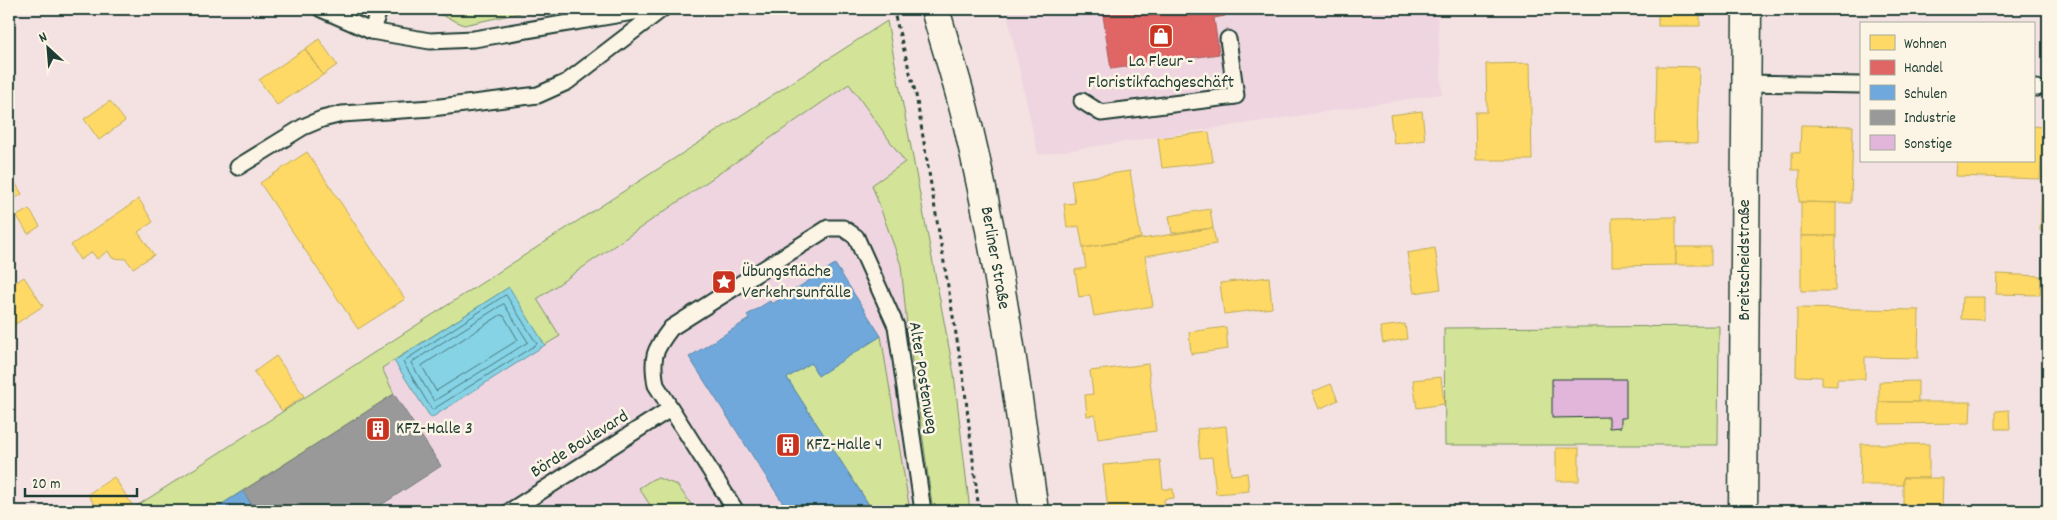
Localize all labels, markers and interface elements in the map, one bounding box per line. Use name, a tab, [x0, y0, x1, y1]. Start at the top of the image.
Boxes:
north arrow	[22, 22, 72, 72]
legend	[1860, 22, 2034, 162]
shop icon: La Fleur - Floristikfachgeschäft	[1148, 23, 1174, 49]
text: N	[36, 28, 51, 49]
text: Wohnen	[1904, 34, 1947, 56]
place label: La Fleur - Floristikfachgeschäft	[1088, 50, 1234, 96]
text: Handel	[1904, 58, 1943, 80]
text: Schulen	[1904, 84, 1947, 106]
text: Industrie	[1904, 108, 1956, 130]
text: Sonstige	[1904, 134, 1952, 156]
street label: Breitscheidstraße	[1733, 199, 1758, 321]
street label: Berliner Straße	[973, 205, 1015, 311]
place label: Übungsfläche Verkehrsunfälle	[742, 260, 851, 306]
place icon: Übungsfläche Verkehrsunfälle	[711, 269, 737, 295]
street label: Alter Postenweg	[901, 320, 943, 436]
street label: Börde Boulevard	[526, 405, 634, 485]
building icon: KFZ-Halle 3	[365, 416, 391, 442]
place label: KFZ-Halle 3	[396, 417, 473, 442]
building icon: KFZ-Halle 4	[775, 432, 801, 458]
place label: KFZ-Halle 4	[806, 433, 882, 458]
scale bar	[25, 465, 138, 497]
text: 20 m	[32, 474, 60, 496]

